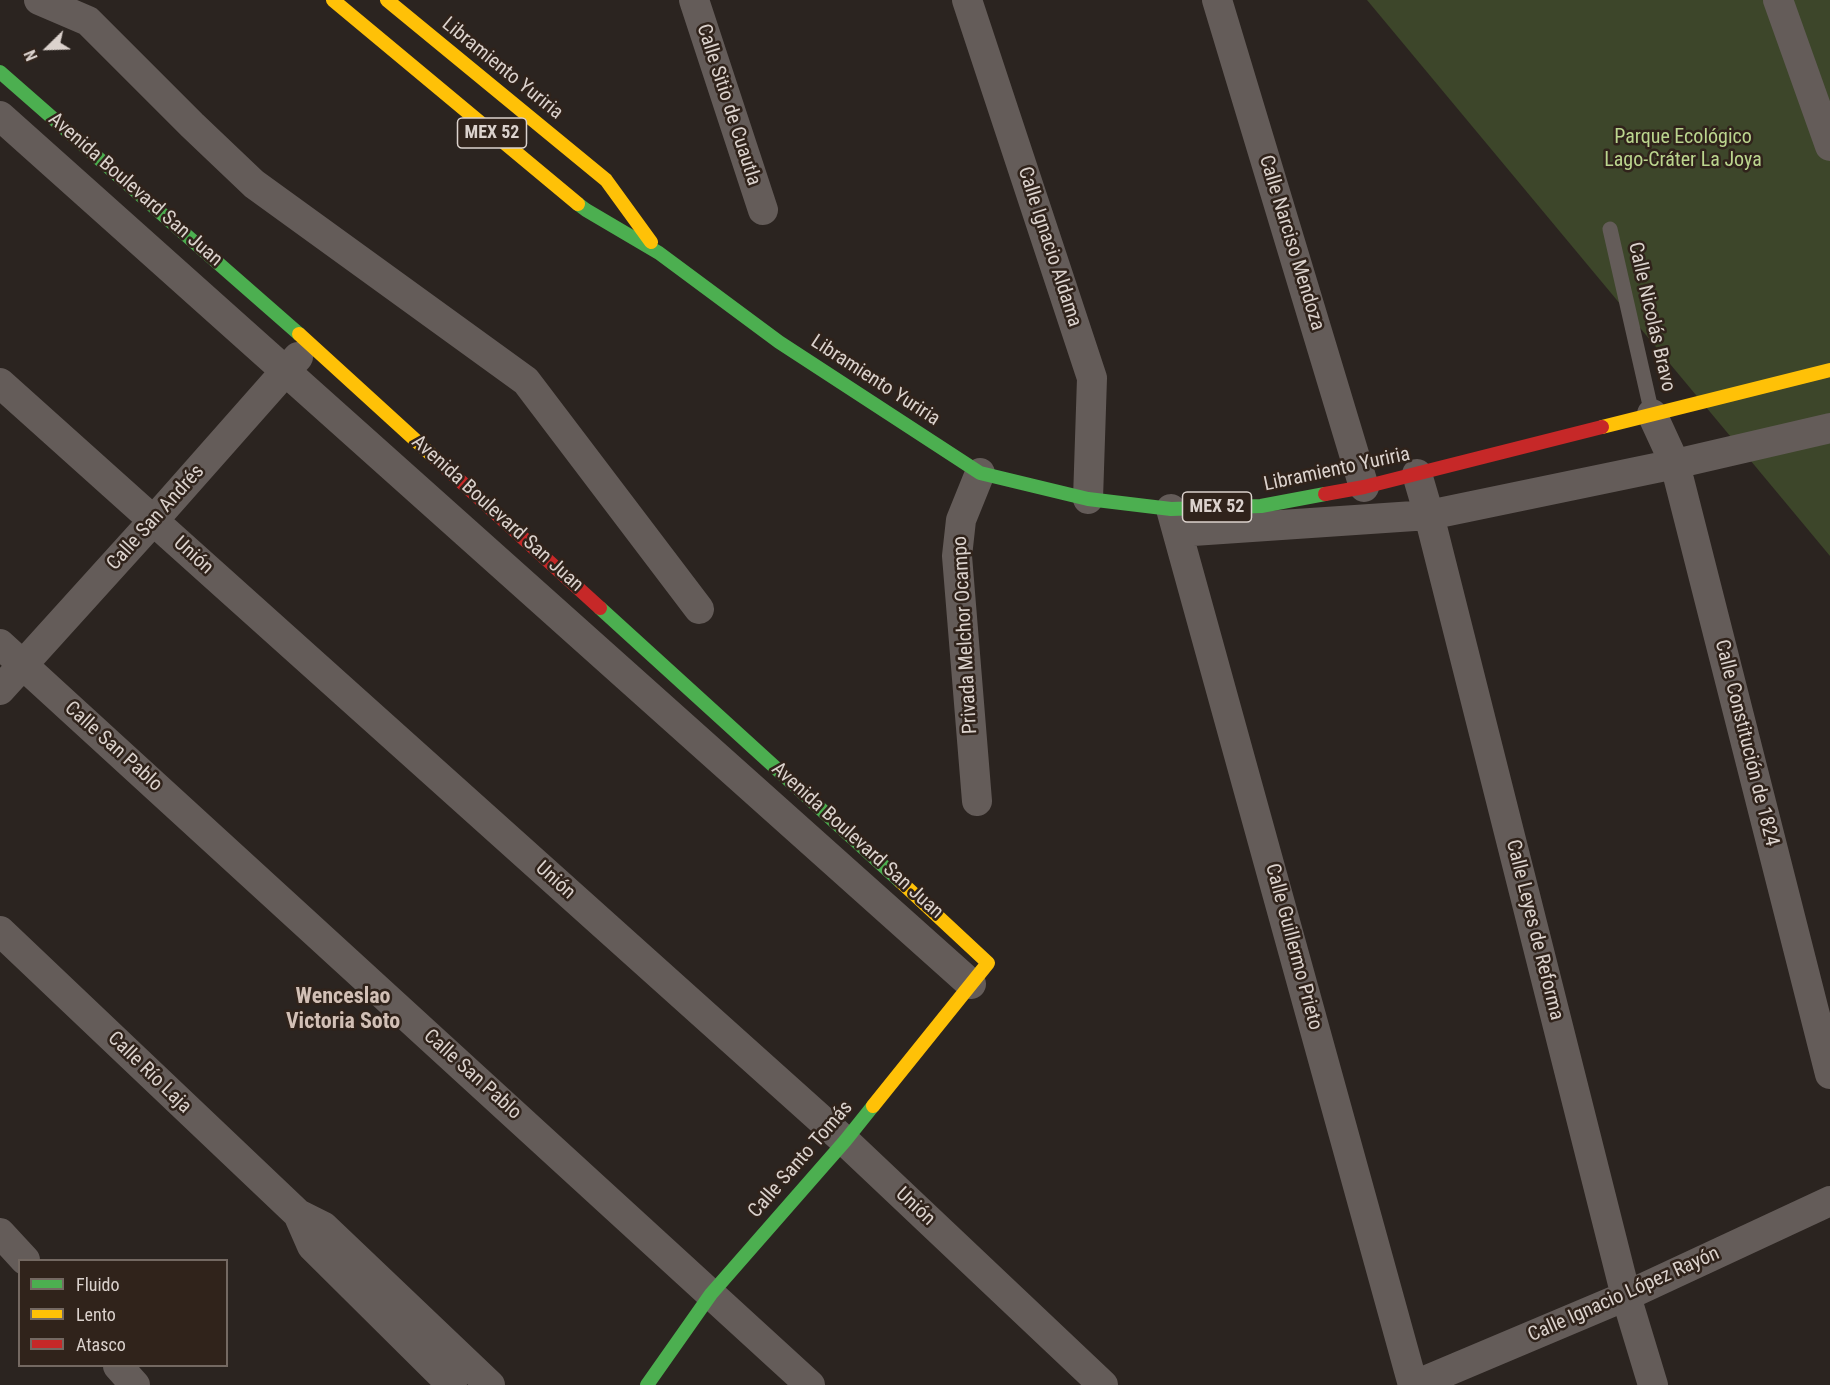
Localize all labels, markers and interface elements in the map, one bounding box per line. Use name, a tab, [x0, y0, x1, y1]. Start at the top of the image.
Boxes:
street label: Libramiento Yuriria	[437, 13, 567, 125]
north arrow	[18, 18, 78, 78]
street label: Calle Sitio de Cuautla	[691, 21, 765, 189]
text: N	[20, 47, 42, 63]
street label: Avenida Boulevard San Juan	[43, 108, 227, 272]
road number: MEX 52	[458, 118, 526, 148]
park label: Parque Ecológico Lago-Cráter La Joya	[1604, 126, 1762, 173]
street label: Calle Narciso Mendoza	[1253, 153, 1329, 333]
street label: Calle Ignacio Aldama	[1012, 164, 1086, 330]
street label: Calle Nicolás Bravo	[1622, 240, 1680, 394]
street label: Libramiento Yuriria	[806, 330, 944, 432]
street label: Avenida Boulevard San Juan	[406, 431, 588, 597]
street label: Libramiento Yuriria	[1262, 443, 1412, 497]
street label: Calle San Andrés	[102, 460, 210, 576]
road number: MEX 52	[1182, 492, 1252, 522]
street label: Unión	[168, 532, 218, 580]
street label: Privada Melchor Ocampo	[949, 535, 983, 735]
street label: Calle Constitución de 1824	[1709, 637, 1783, 849]
street label: Calle San Pablo	[59, 697, 167, 797]
street label: Avenida Boulevard San Juan	[766, 758, 948, 924]
street label: Calle Leyes de Reforma	[1500, 837, 1568, 1023]
street label: Unión	[530, 857, 580, 905]
street label: Calle Guillermo Prieto	[1259, 861, 1327, 1033]
district label: Wenceslao Victoria Soto	[286, 984, 400, 1036]
street label: Calle San Pablo	[418, 1025, 526, 1125]
street label: Calle Río Laja	[102, 1027, 196, 1119]
street label: Calle Santo Tomás	[744, 1097, 858, 1223]
street label: Unión	[890, 1183, 940, 1231]
street label: Calle Ignacio López Rayón	[1525, 1242, 1723, 1348]
legend	[18, 1259, 228, 1367]
text: Fluido	[76, 1274, 120, 1295]
text: Lento	[76, 1304, 116, 1325]
text: Atasco	[76, 1334, 126, 1355]

